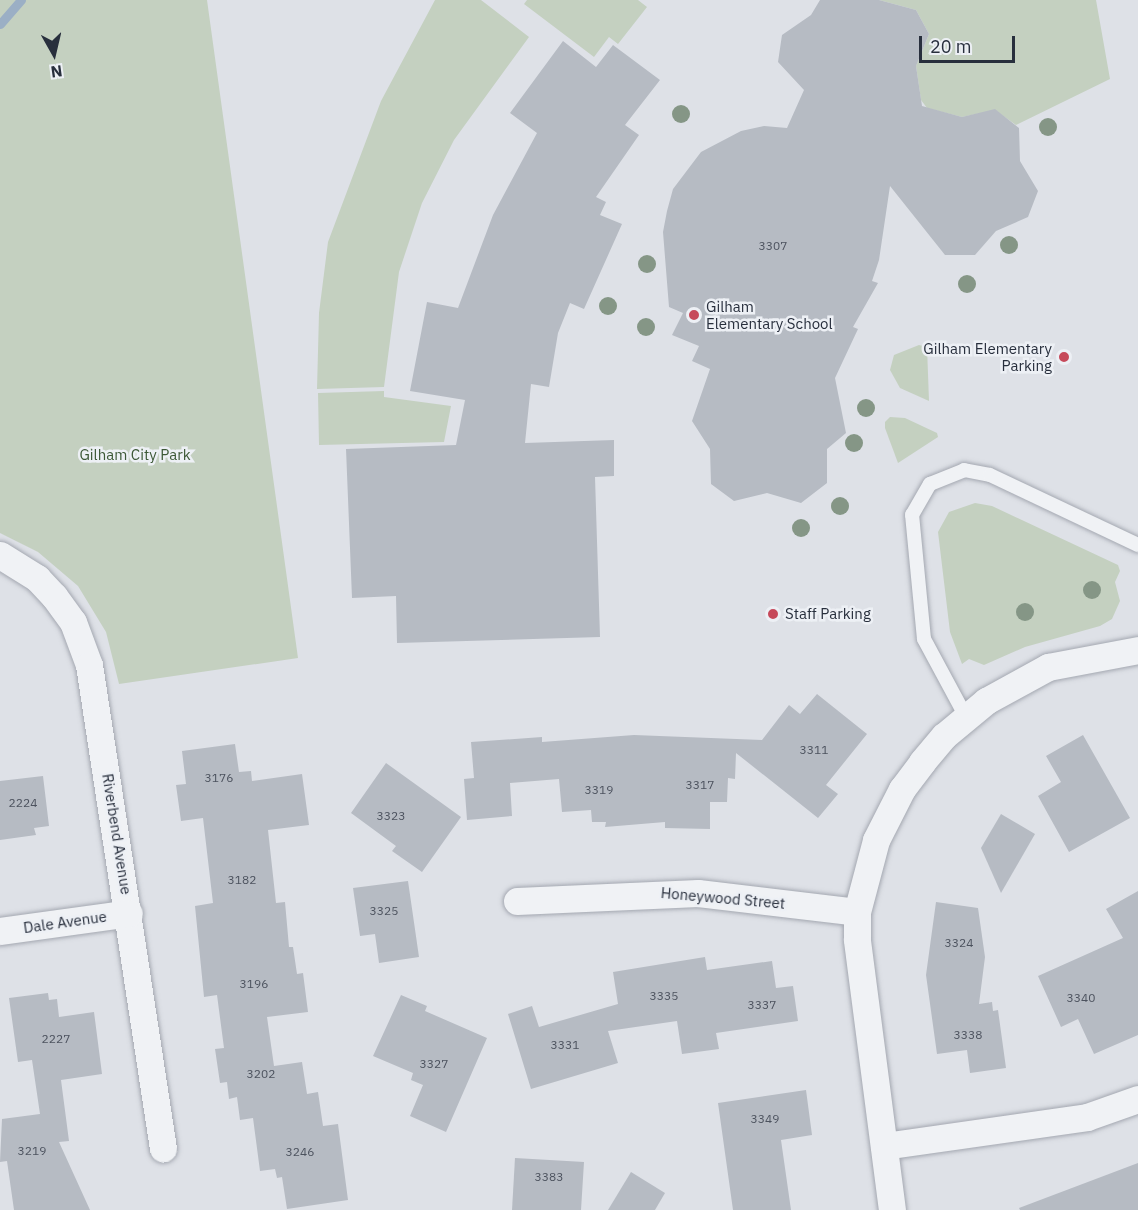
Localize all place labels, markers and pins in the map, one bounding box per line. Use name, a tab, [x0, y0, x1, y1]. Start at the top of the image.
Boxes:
place label: Gilham Elementary School	[706, 297, 833, 332]
marker: Gilham Elementary School	[687, 308, 701, 322]
place label: Gilham Elementary Parking	[923, 339, 1052, 374]
marker: Gilham Elementary Parking	[1057, 350, 1071, 364]
place label: Staff Parking	[785, 605, 871, 623]
marker: Staff Parking	[766, 607, 780, 621]

